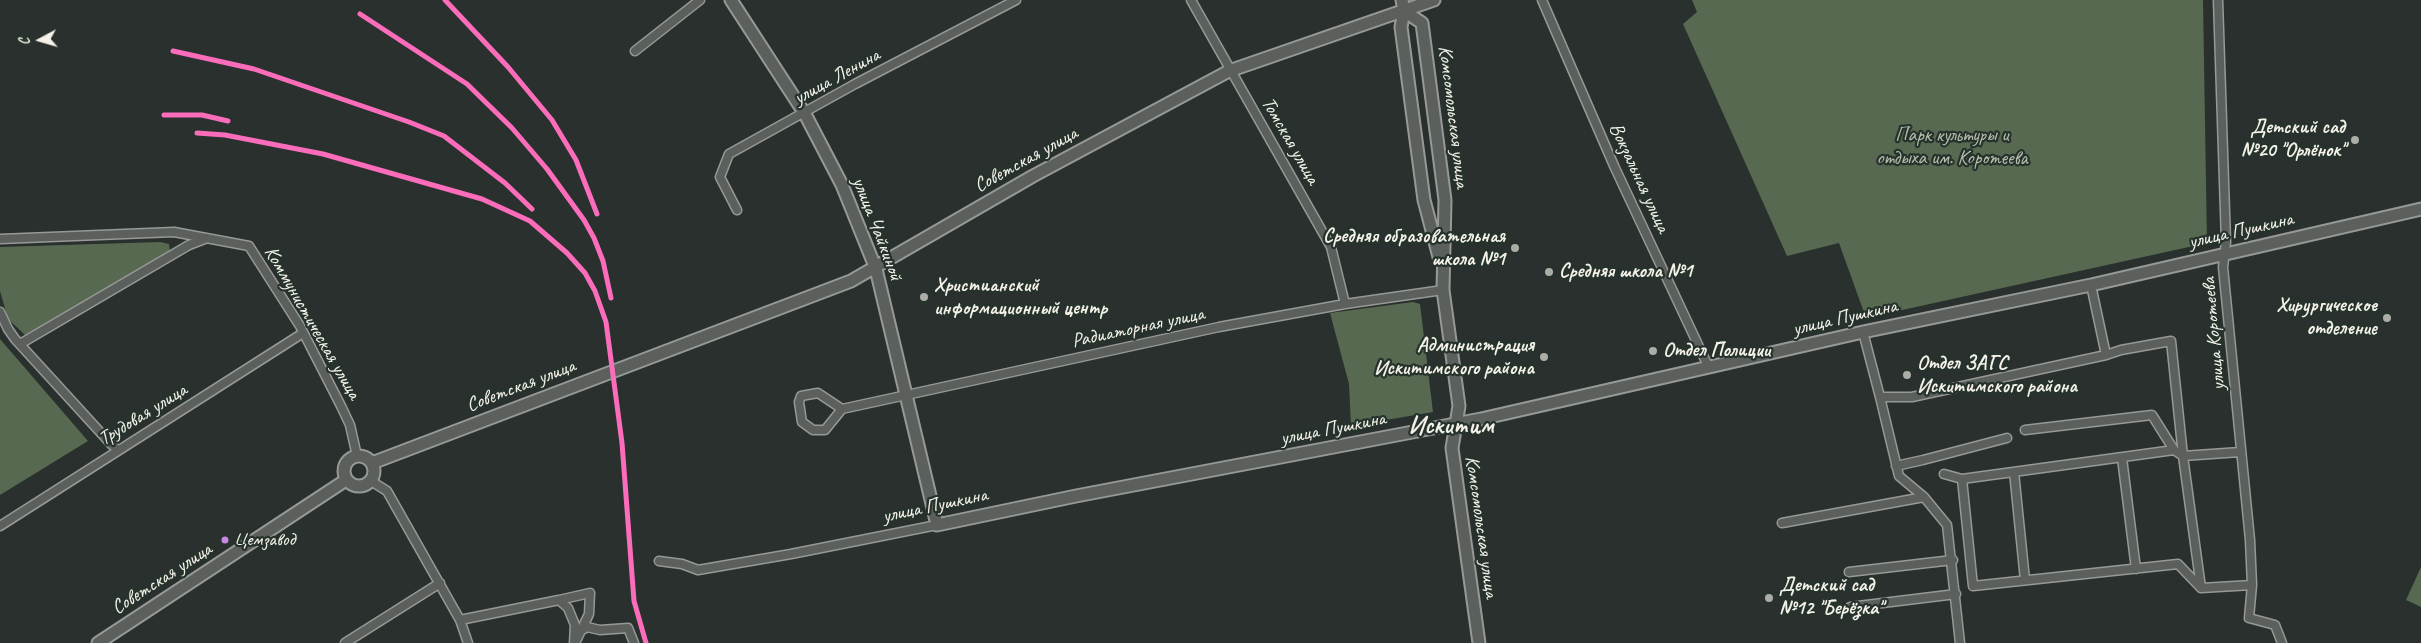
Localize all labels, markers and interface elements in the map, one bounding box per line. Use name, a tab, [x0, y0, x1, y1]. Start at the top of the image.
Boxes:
north arrow	[15, 15, 65, 65]
text: С	[16, 37, 33, 46]
street label: улица Ленина	[790, 44, 884, 110]
street label: Комсомольская улица	[1432, 45, 1474, 189]
street label: Томская улица	[1255, 93, 1325, 189]
place label: Детский сад №20 "Орлёнок"	[2241, 116, 2345, 163]
street label: Вокзальная улица	[1603, 119, 1675, 237]
street label: Советская улица	[970, 122, 1082, 198]
park label: Парк культуры и отдыха им. Коротеева	[1876, 124, 2028, 171]
marker: Детский сад №20 "Орлёнок"	[2349, 134, 2361, 146]
street label: улица Чайкиной	[846, 174, 908, 284]
street label: улица Пушкина	[2186, 207, 2296, 255]
place label: Средняя образовательная школа №1	[1323, 225, 1505, 272]
street label: Коммунистическая улица	[258, 242, 366, 404]
marker: Средняя образовательная школа №1	[1509, 242, 1521, 254]
place label: Средняя школа №1	[1559, 260, 1692, 284]
marker: Средняя школа №1	[1543, 266, 1555, 278]
place label: Христианский информационный центр	[934, 274, 1107, 321]
street label: улица Коротеева	[2197, 277, 2231, 391]
marker: Христианский информационный центр	[918, 291, 930, 303]
street label: улица Пушкина	[1790, 294, 1900, 342]
place label: Хирургическое отделение	[2277, 294, 2377, 341]
street label: Радиаторная улица	[1070, 302, 1206, 354]
marker: Хирургическое отделение	[2381, 312, 2393, 324]
place label: Администрация Искитимского района	[1374, 334, 1534, 381]
place label: Отдел Полиции	[1663, 339, 1770, 363]
marker: Отдел Полиции	[1647, 345, 1659, 357]
marker: Администрация Искитимского района	[1538, 351, 1550, 363]
place label: Отдел ЗАГС Искитимского района	[1917, 352, 2077, 399]
street label: Советская улица	[463, 354, 579, 418]
marker: Отдел ЗАГС Искитимского района	[1901, 369, 1913, 381]
street label: Трудовая улица	[94, 378, 192, 452]
street label: улица Пушкина	[1278, 407, 1388, 451]
district label: Искитим	[1408, 411, 1494, 441]
street label: Комсомольская улица	[1459, 454, 1503, 600]
street label: улица Пушкина	[880, 483, 990, 529]
place label: Цемзавод	[234, 529, 295, 551]
marker: Цемзавод	[220, 535, 230, 545]
street label: Советская улица	[107, 538, 217, 620]
place label: Детский сад №12 "Берёзка"	[1779, 574, 1883, 621]
marker: Детский сад №12 "Берёзка"	[1763, 592, 1775, 604]

